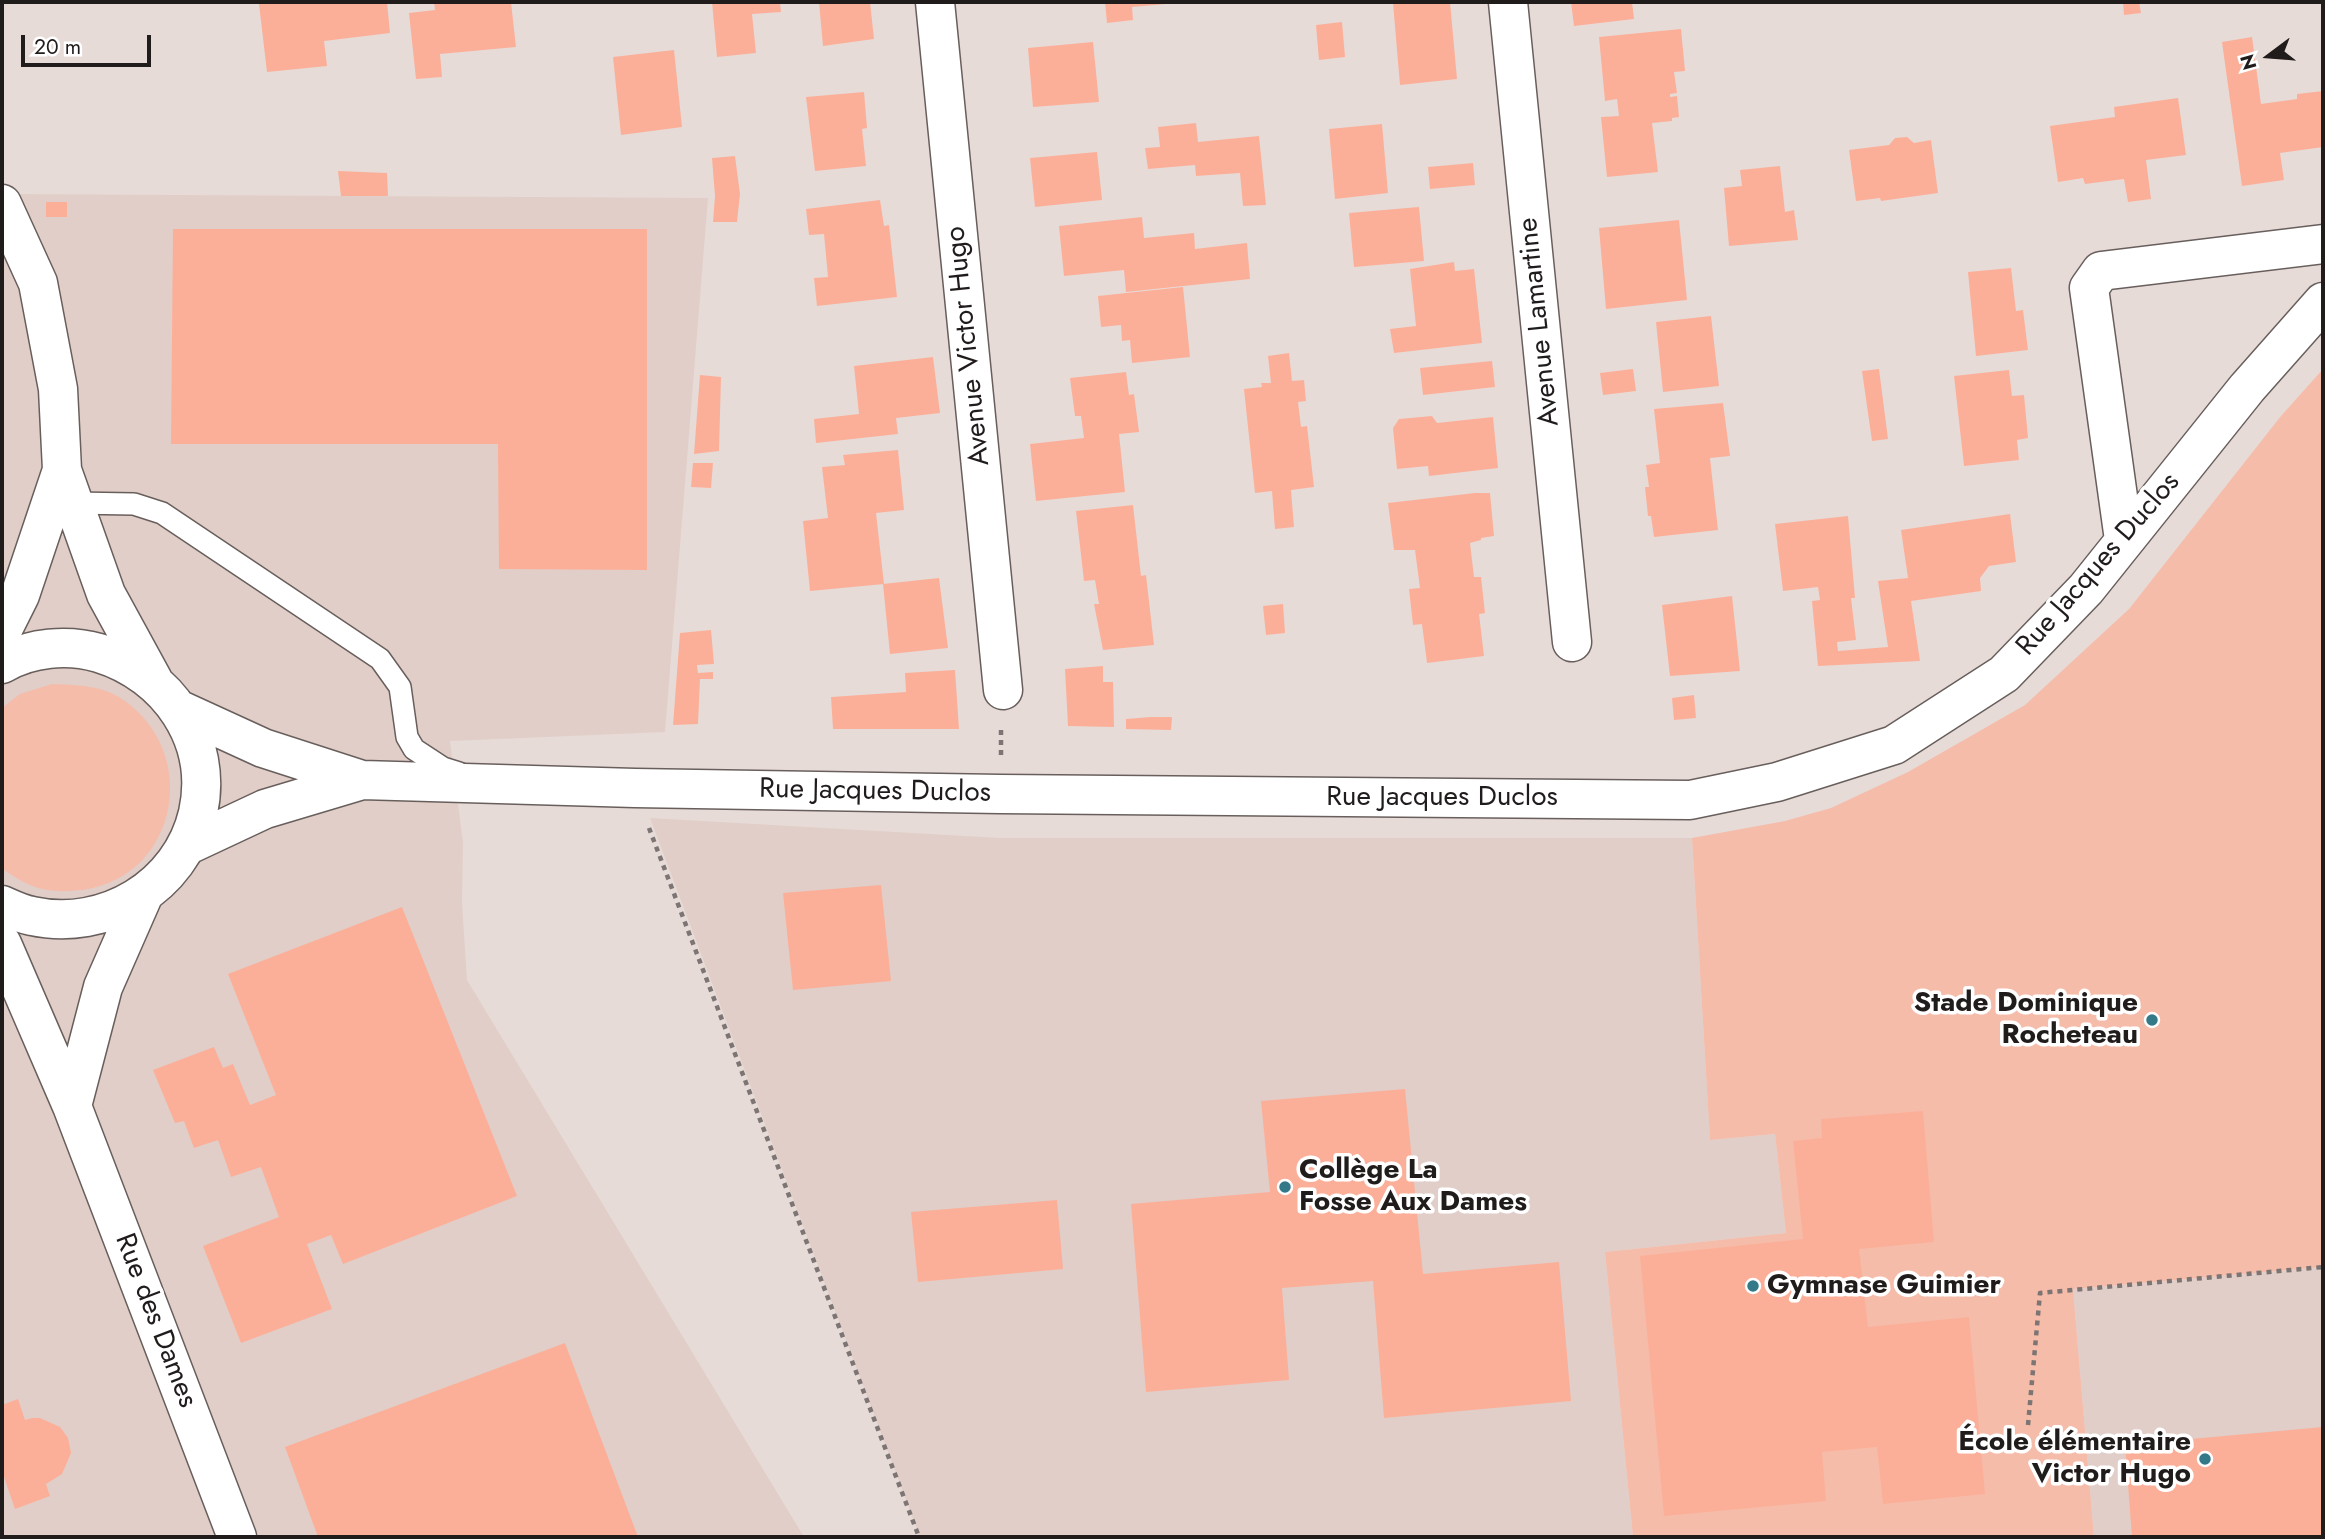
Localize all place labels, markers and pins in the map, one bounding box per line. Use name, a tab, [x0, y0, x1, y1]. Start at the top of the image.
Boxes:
place label: Stade Dominique Rocheteau	[1914, 987, 2138, 1053]
marker: Stade Dominique Rocheteau	[2144, 1012, 2160, 1028]
place label: Collège La Fosse Aux Dames	[1299, 1154, 1527, 1220]
marker: Collège La Fosse Aux Dames	[1277, 1179, 1293, 1195]
place label: Gymnase Guimier	[1767, 1269, 2001, 1303]
marker: Gymnase Guimier	[1745, 1278, 1761, 1294]
place label: École élémentaire Victor Hugo	[1958, 1426, 2191, 1492]
marker: École élémentaire Victor Hugo	[2197, 1451, 2213, 1467]

